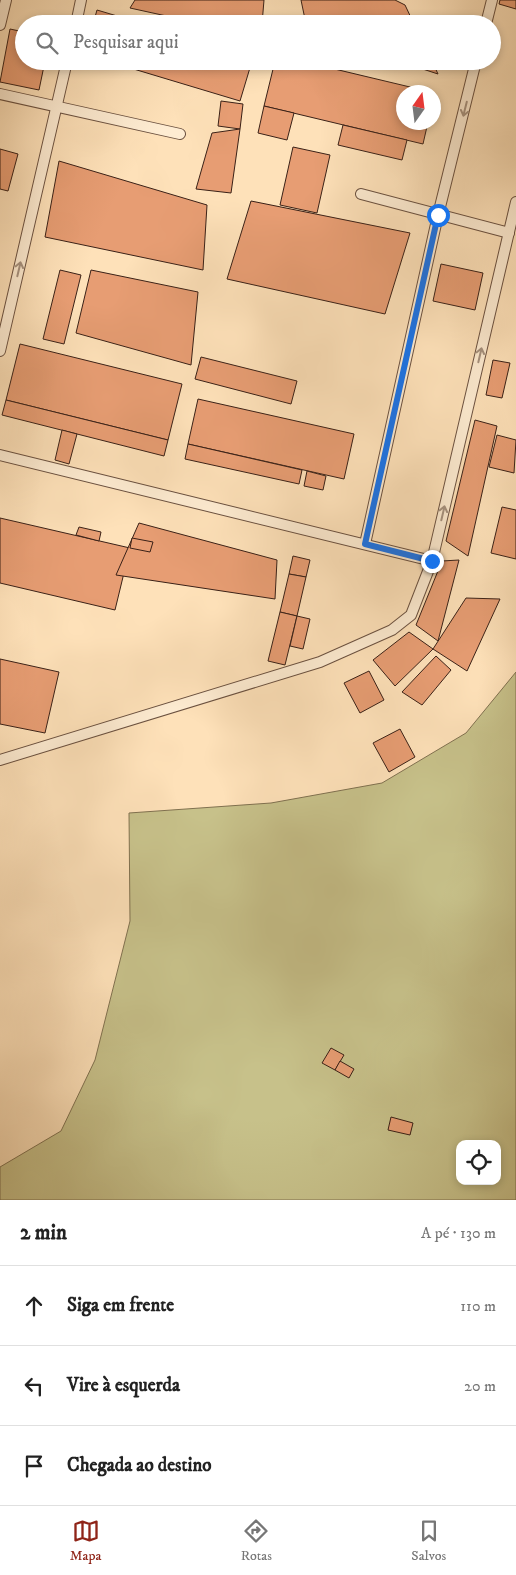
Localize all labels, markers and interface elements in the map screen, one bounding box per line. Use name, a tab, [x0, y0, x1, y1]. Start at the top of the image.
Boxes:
search box	[15, 15, 501, 70]
icon: search	[33, 29, 61, 57]
text: Pesquisar aqui	[73, 31, 179, 54]
north arrow	[396, 85, 441, 130]
one-way arrow	[459, 100, 469, 116]
route start	[427, 204, 450, 227]
one-way arrow	[15, 262, 24, 278]
one-way arrow	[476, 347, 485, 363]
one-way arrow	[439, 506, 448, 522]
route end	[421, 550, 444, 573]
map controls	[456, 1140, 501, 1185]
button: locate	[456, 1140, 501, 1185]
text: 2 min	[20, 1220, 67, 1246]
text: A pé · 130 m	[421, 1223, 496, 1243]
icon: ahead	[20, 1292, 48, 1320]
text: Siga em frente	[67, 1294, 174, 1317]
text: 110 m	[460, 1296, 496, 1316]
icon: left	[20, 1372, 48, 1400]
text: Vire à esquerda	[67, 1374, 180, 1397]
text: 20 m	[464, 1376, 496, 1396]
icon: arrive	[20, 1452, 48, 1480]
text: Chegada ao destino	[67, 1454, 212, 1477]
tab: Mapa	[70, 1517, 101, 1565]
tab: Rotas	[241, 1517, 272, 1565]
tab: Salvos	[411, 1517, 446, 1565]

